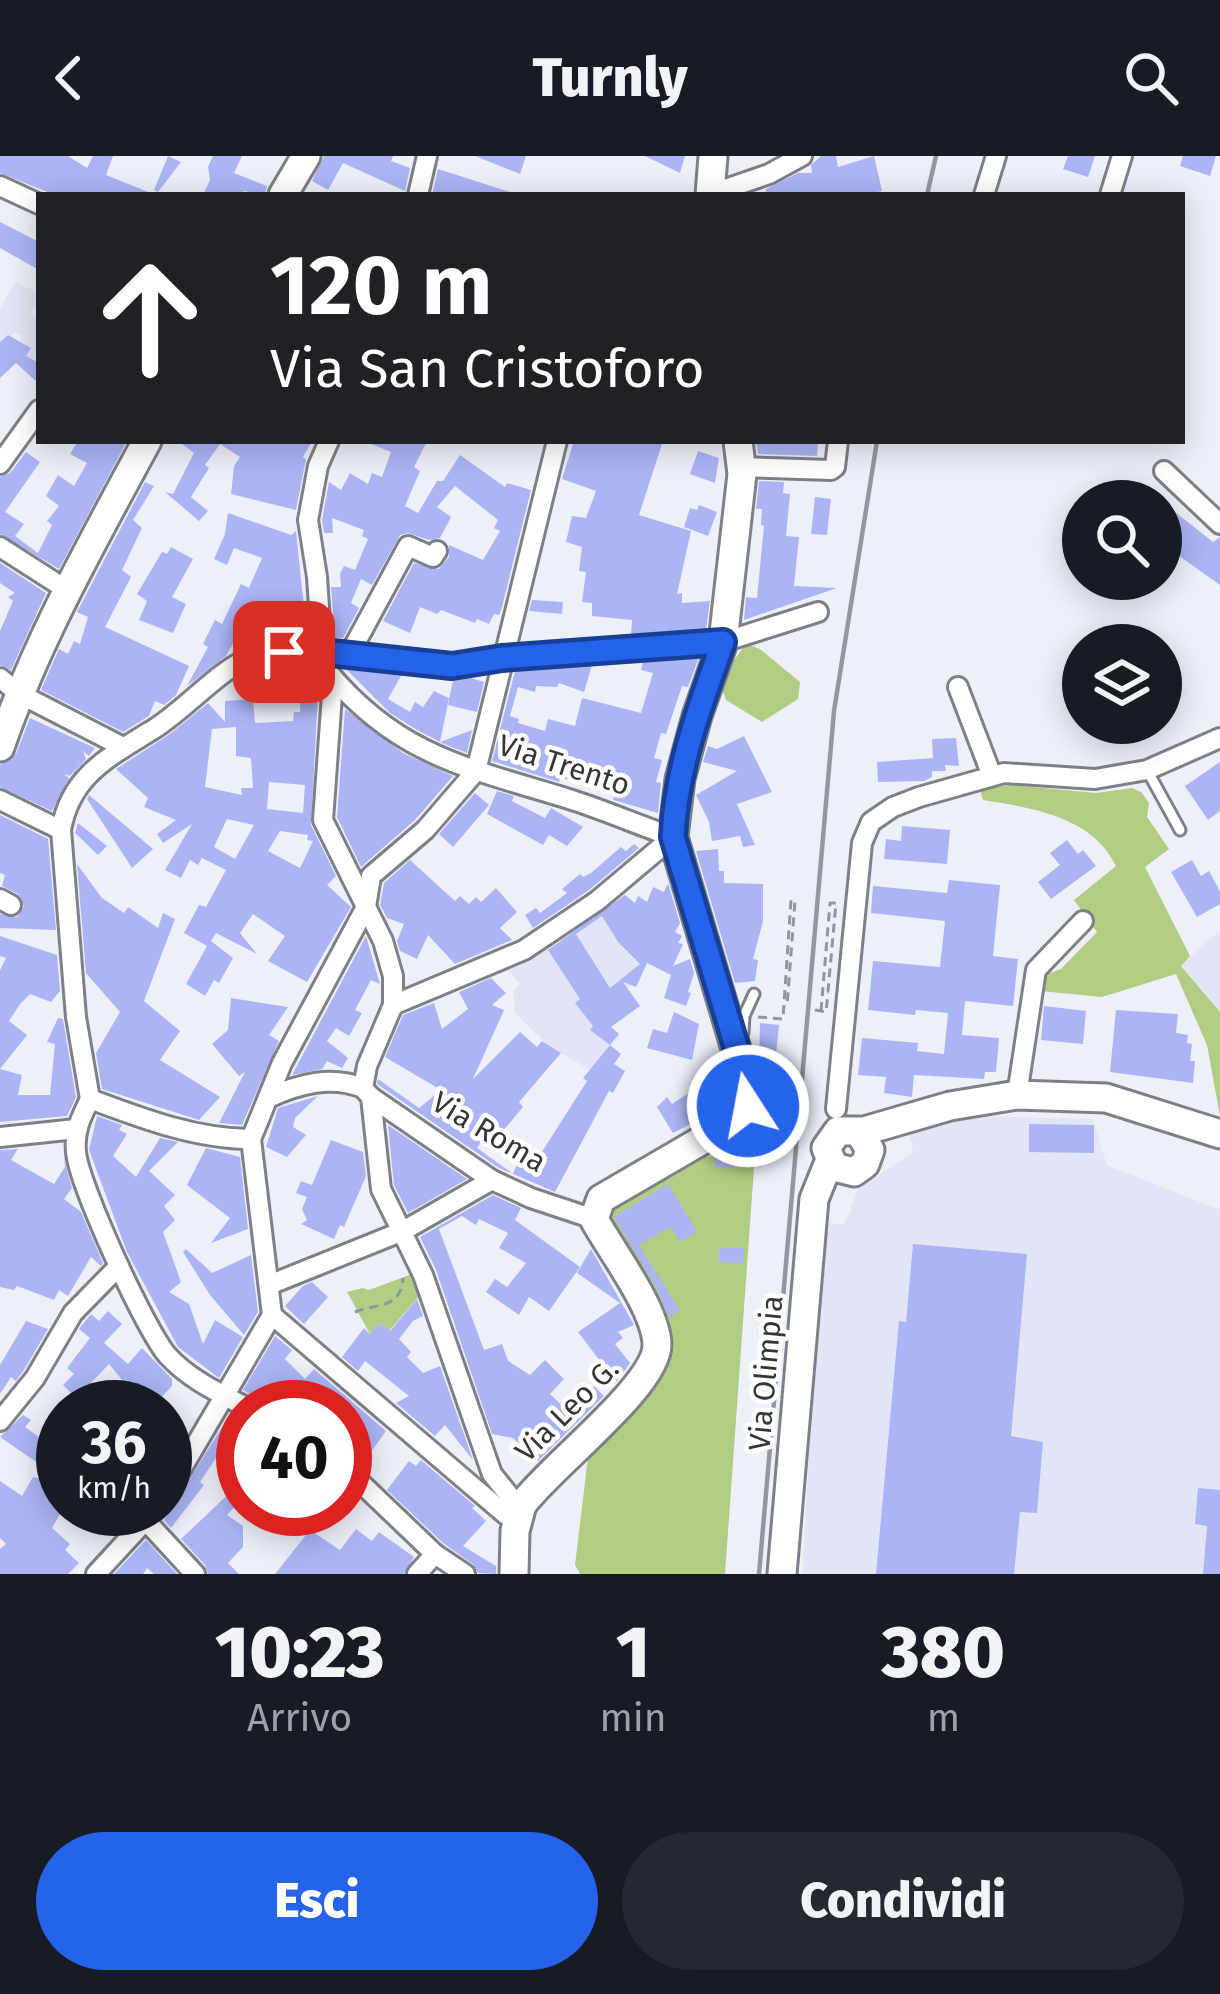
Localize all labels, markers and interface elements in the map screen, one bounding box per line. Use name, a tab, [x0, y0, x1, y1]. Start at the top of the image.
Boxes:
icon: back	[36, 45, 102, 111]
icon: search	[1118, 45, 1184, 111]
text: Turnly	[532, 46, 688, 110]
text: 120 m	[270, 235, 492, 336]
icon: ahead	[72, 240, 228, 396]
text: Via San Cristoforo	[270, 337, 704, 401]
map controls	[1062, 480, 1182, 744]
button: search	[1062, 480, 1182, 600]
pin	[233, 601, 335, 703]
icon: arrive	[251, 619, 317, 685]
button: layers	[1062, 624, 1182, 744]
street label: Via Trento	[494, 727, 634, 803]
position arrow	[685, 1043, 811, 1169]
street label: Via Roma	[425, 1084, 553, 1180]
street label: Via Olimpia	[741, 1294, 791, 1452]
street label: Via Leo G.	[508, 1351, 626, 1469]
speed limit sign: 40	[216, 1380, 372, 1536]
text: 36	[81, 1407, 147, 1479]
text: km/h	[77, 1470, 151, 1506]
text: 10:23	[215, 1610, 384, 1696]
text: 1	[616, 1610, 650, 1696]
text: 380	[882, 1610, 1005, 1696]
text: Arrivo	[247, 1695, 352, 1741]
text: min	[599, 1695, 667, 1741]
text: m	[927, 1695, 960, 1741]
button: Esci	[36, 1832, 598, 1970]
button: Condividi	[622, 1832, 1184, 1970]

